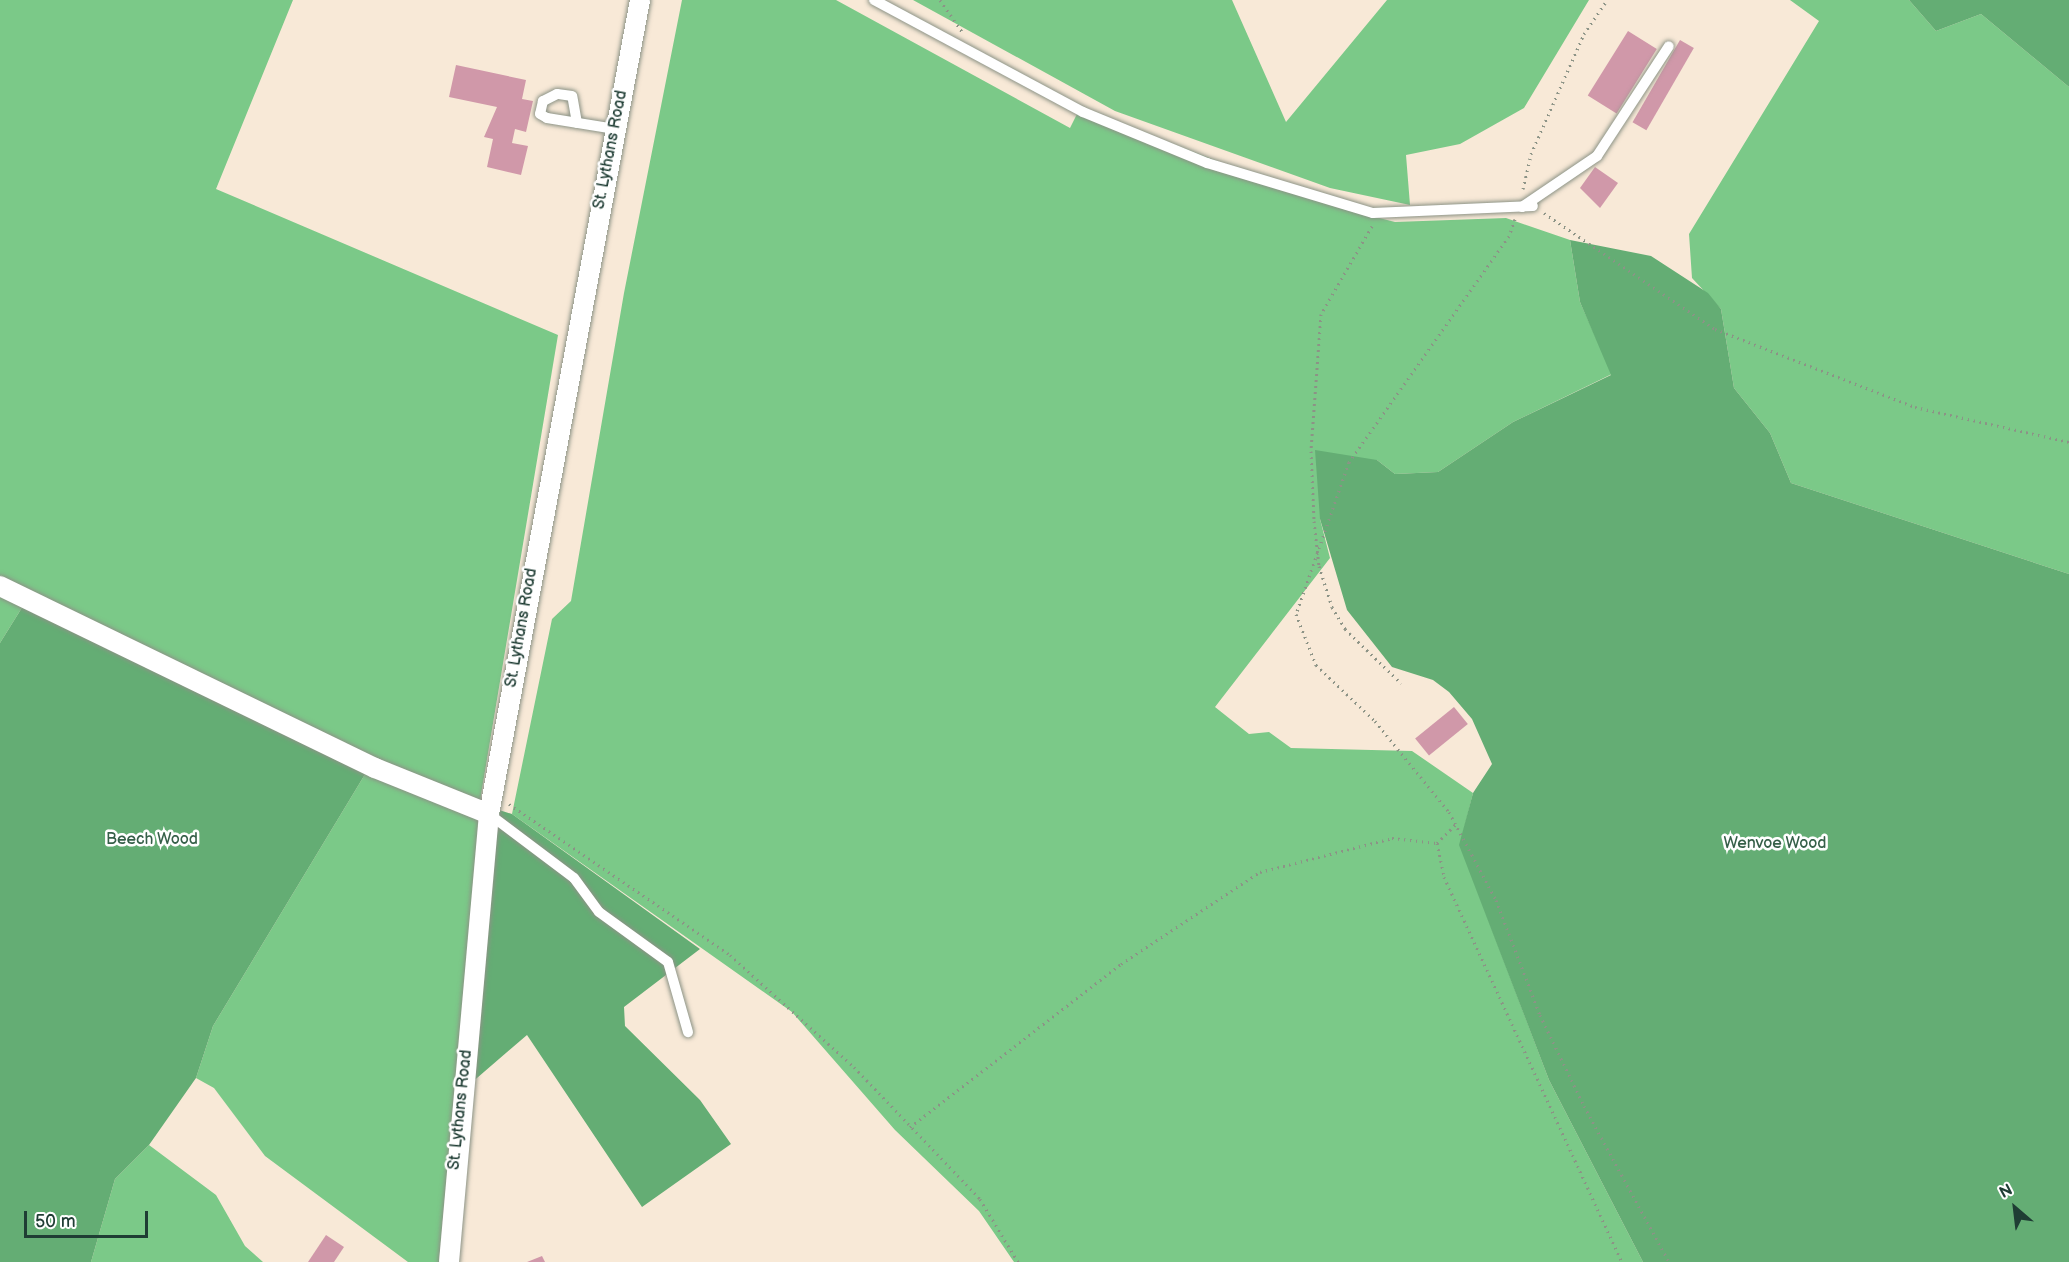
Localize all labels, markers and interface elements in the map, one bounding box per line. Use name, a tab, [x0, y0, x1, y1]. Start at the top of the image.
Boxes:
street label: St. Lythans Road	[590, 89, 632, 211]
street label: St. Lythans Road	[502, 567, 542, 689]
park label: Beech Wood	[106, 830, 198, 850]
park label: Wenvoe Wood	[1723, 834, 1827, 854]
street label: St. Lythans Road	[445, 1049, 477, 1171]
north arrow	[1985, 1178, 2045, 1238]
text: N	[1997, 1180, 2016, 1203]
scale bar	[27, 1199, 152, 1237]
text: 50 m	[35, 1211, 76, 1232]

